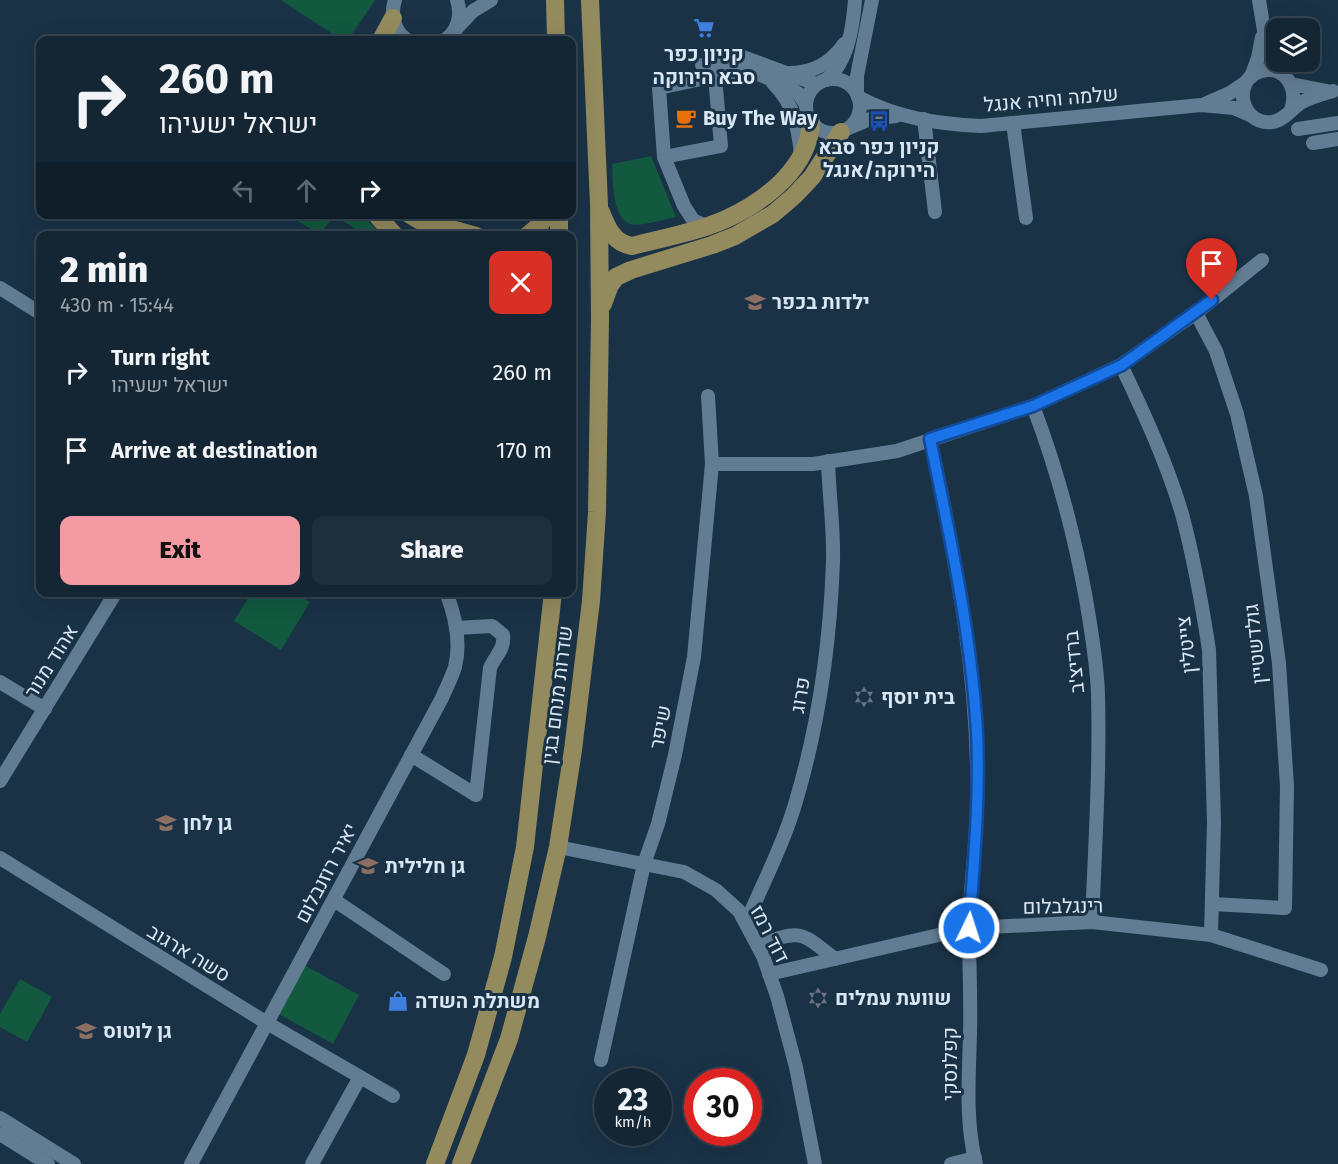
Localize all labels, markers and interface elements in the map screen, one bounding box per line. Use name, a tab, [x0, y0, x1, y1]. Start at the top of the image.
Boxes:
supermarket icon: קניון כפר סבא הירוקה	[692, 16, 716, 40]
map controls	[1266, 18, 1320, 72]
button: layers	[1266, 18, 1320, 72]
place label: קניון כפר סבא הירוקה	[653, 42, 755, 89]
text: 260 m	[159, 54, 274, 104]
icon: right	[60, 60, 138, 138]
street label: שלמה וחיה אנגל	[983, 81, 1119, 117]
cafe icon: Buy The Way	[674, 106, 698, 130]
place label: Buy The Way	[703, 106, 818, 130]
text: ישראל ישעיהו	[159, 108, 317, 140]
bus stop icon: קניון כפר סבא הירוקה/אנגל	[867, 109, 891, 133]
place label: קניון כפר סבא הירוקה/אנגל	[818, 135, 940, 182]
icon: left	[227, 174, 260, 207]
icon: ahead	[290, 174, 323, 207]
icon: right	[353, 174, 386, 207]
pin	[1186, 238, 1237, 300]
icon: arrive	[1195, 247, 1228, 280]
text: 2 min	[60, 248, 148, 292]
button: close	[489, 251, 552, 314]
school or university icon: ילדות בכפר	[743, 290, 767, 314]
place label: ילדות בכפר	[772, 290, 870, 314]
text: 430 m · 15:44	[60, 293, 174, 317]
text: Turn right	[111, 344, 210, 371]
icon: right	[60, 356, 93, 389]
text: 260 m	[492, 359, 552, 386]
text: ישראל ישעיהו	[111, 373, 228, 397]
icon: arrive	[60, 434, 93, 467]
text: Arrive at destination	[111, 437, 318, 464]
text: 170 m	[496, 437, 552, 464]
button: Exit	[60, 516, 300, 585]
button: Share	[312, 516, 552, 585]
street label: גולדשטיין	[1239, 603, 1271, 685]
street label: צייטלין	[1171, 615, 1201, 675]
street label: אהוד מנור	[19, 620, 83, 702]
street label: שדרות מנחם בגין	[537, 624, 577, 766]
street label: ברדיצ'ב	[1059, 629, 1089, 694]
street label: פרוג	[785, 675, 815, 715]
synagogue icon: בית יוסף	[852, 685, 876, 709]
place label: בית יוסף	[881, 685, 955, 709]
street label: שיפר	[644, 703, 676, 751]
school or university icon: גן לחן	[154, 811, 178, 835]
place label: גן לחן	[183, 811, 233, 835]
street label: יאיר רוזנבלום	[290, 819, 362, 927]
school or university icon: גן חלילית	[356, 854, 380, 878]
place label: גן חלילית	[385, 854, 466, 878]
street label: רינגלבלום	[1023, 893, 1103, 919]
position arrow	[937, 896, 1001, 960]
street label: דוד רמז	[745, 901, 795, 967]
street label: סשה ארגוב	[143, 919, 235, 987]
synagogue icon: שוועת עמלים	[806, 986, 830, 1010]
place label: שוועת עמלים	[835, 986, 951, 1010]
shop icon: משתלת השדה	[386, 989, 410, 1013]
place label: משתלת השדה	[415, 989, 540, 1013]
school or university icon: גן לוטוס	[74, 1019, 98, 1043]
place label: גן לוטוס	[103, 1019, 172, 1043]
street label: קפלנסקי	[938, 1027, 962, 1101]
speed limit sign: 30	[684, 1068, 762, 1146]
text: 23	[618, 1082, 648, 1118]
text: km/h	[614, 1113, 652, 1131]

